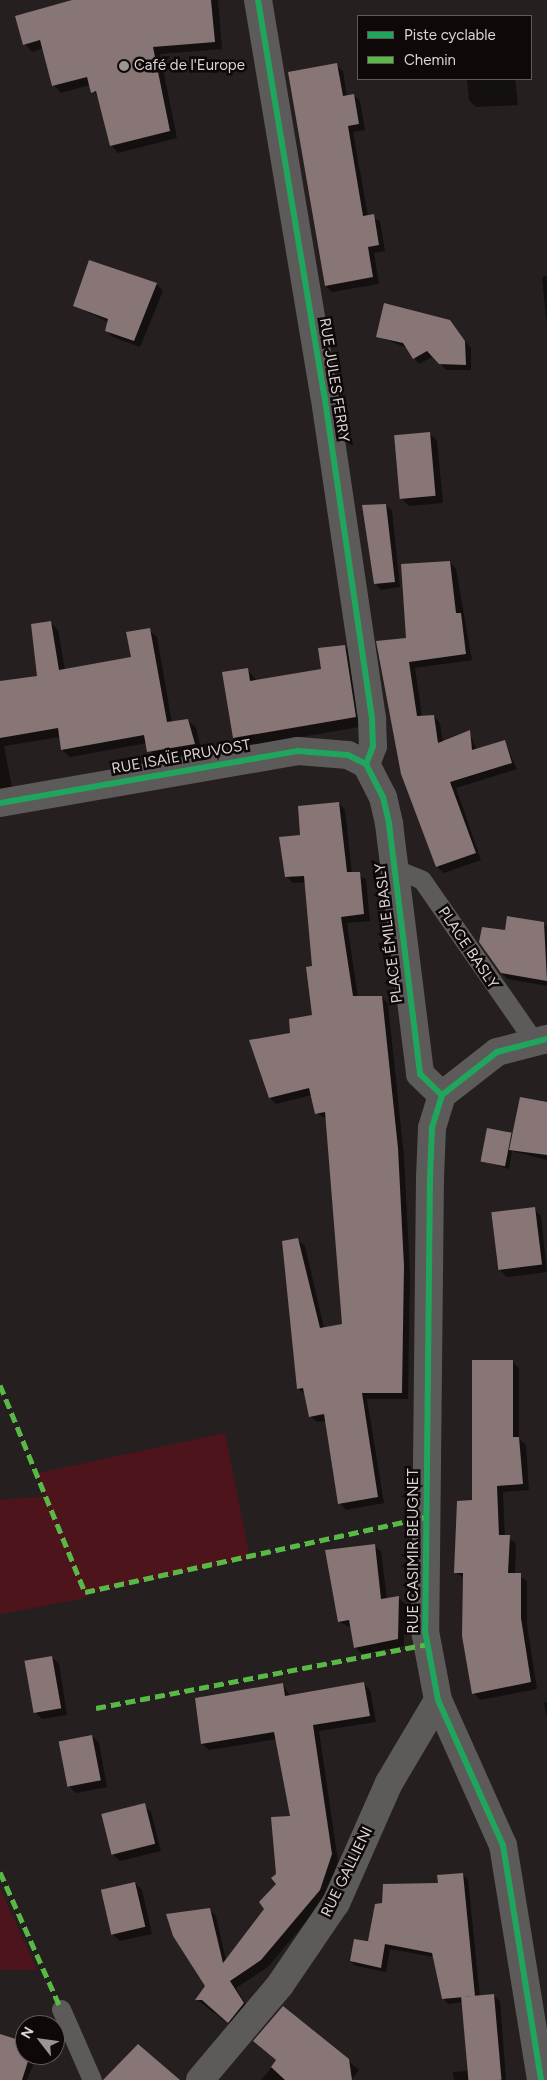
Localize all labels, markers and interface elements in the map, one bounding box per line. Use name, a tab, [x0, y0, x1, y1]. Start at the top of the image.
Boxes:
legend	[357, 15, 532, 80]
text: Piste cyclable	[404, 26, 496, 44]
text: Chemin	[404, 51, 456, 69]
place label: Café de l'Europe	[134, 57, 245, 75]
marker: Café de l'Europe	[118, 60, 130, 72]
street label: RUE JULES FERRY	[315, 317, 353, 443]
street label: RUE ISAÏE PRUVOST	[110, 736, 252, 778]
street label: PLACE ÉMILE BASLY	[371, 862, 407, 1004]
street label: PLACE BASLY	[434, 904, 502, 992]
street label: RUE CASIMIR BEUGNET	[405, 1468, 423, 1634]
street label: RUE GALLIENI	[317, 1824, 377, 1920]
north arrow	[15, 2015, 65, 2065]
text: N	[17, 2024, 38, 2042]

